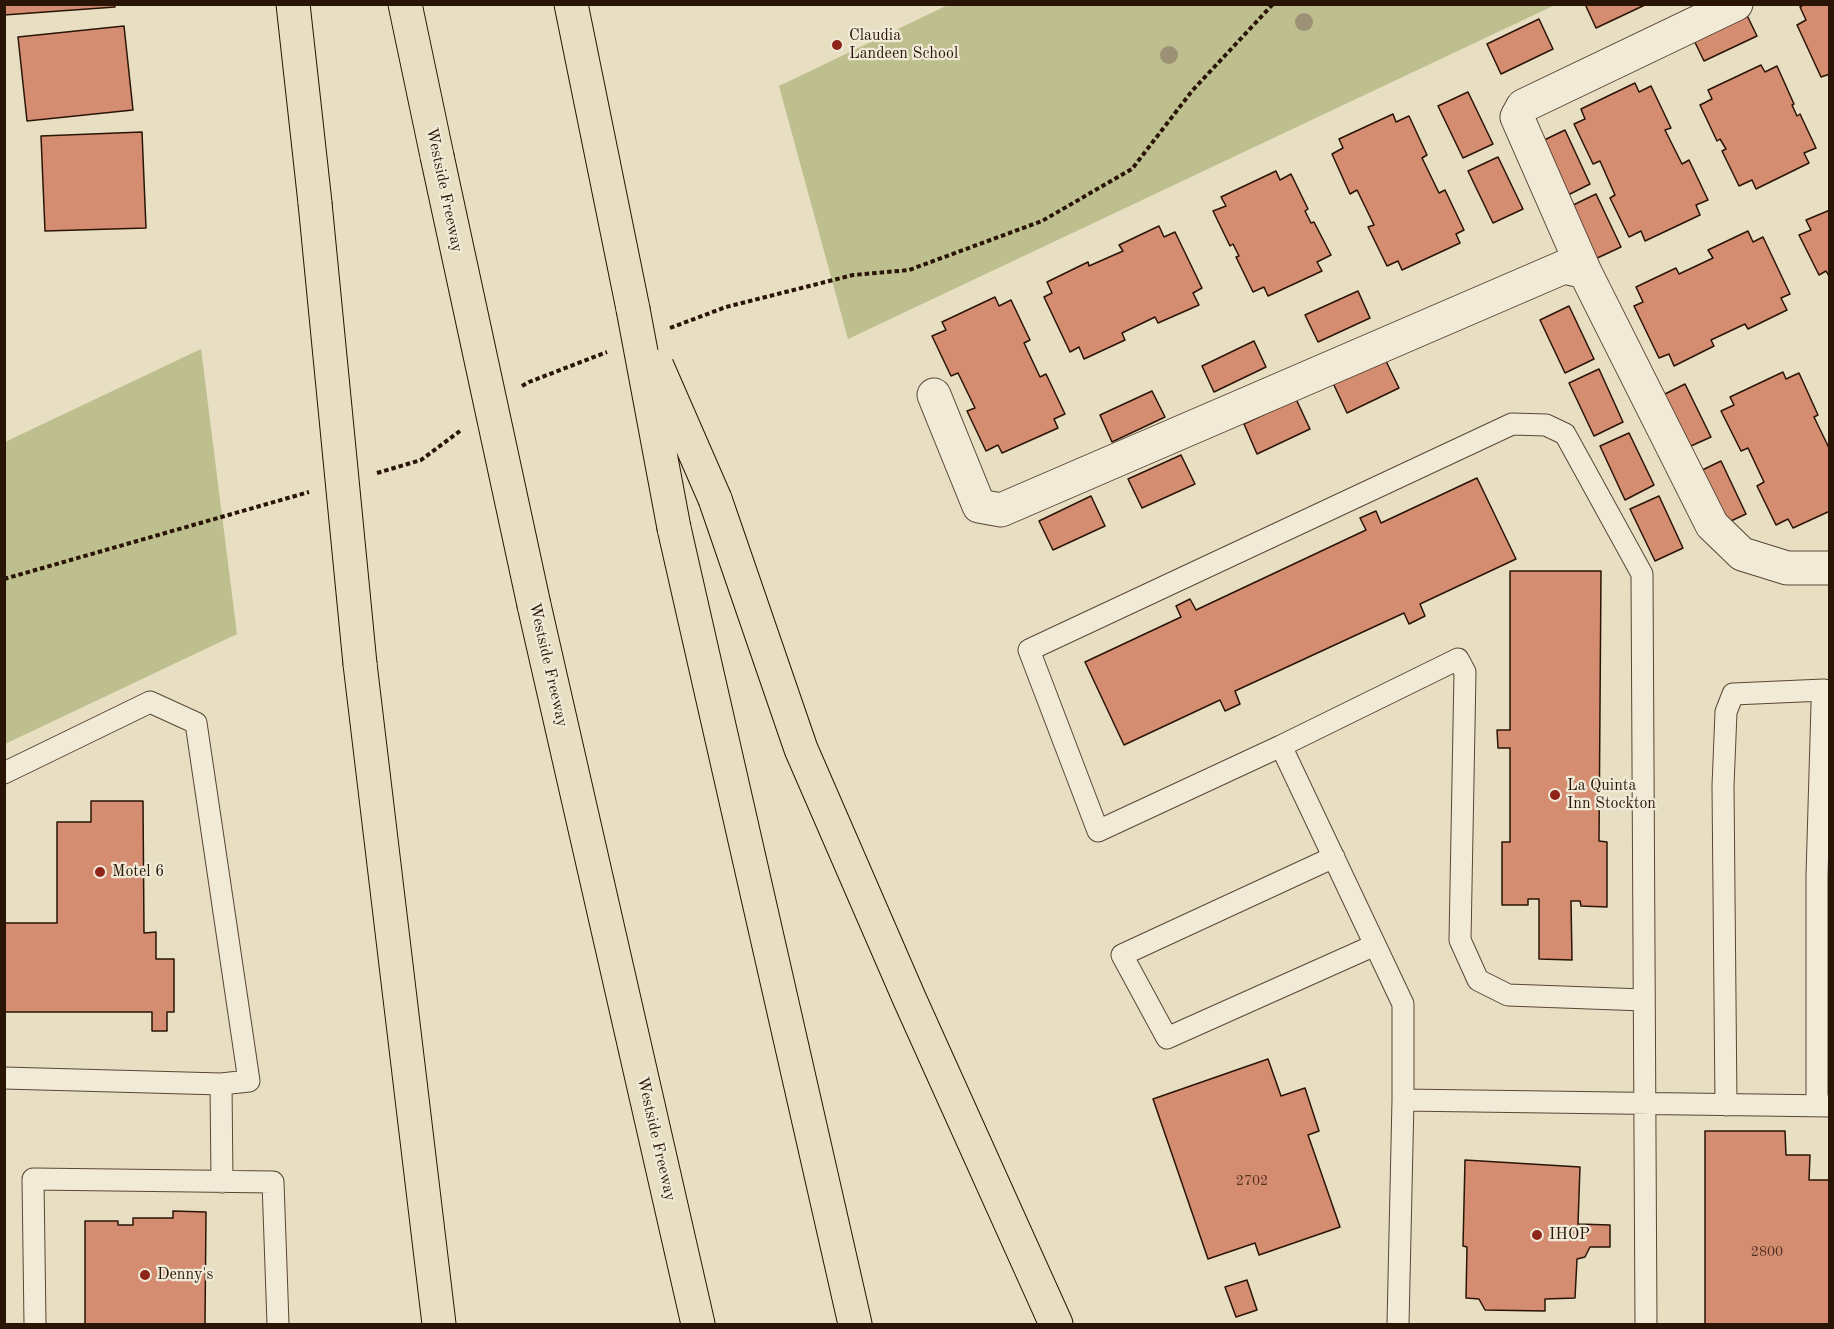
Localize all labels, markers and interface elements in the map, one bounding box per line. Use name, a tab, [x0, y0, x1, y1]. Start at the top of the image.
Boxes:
place label: Claudia Landeen School	[849, 26, 958, 64]
marker: Claudia Landeen School	[830, 38, 844, 52]
street label: Westside Freeway	[421, 126, 467, 254]
street label: Westside Freeway	[524, 601, 572, 729]
place label: La Quinta Inn Stockton	[1567, 776, 1656, 814]
marker: La Quinta Inn Stockton	[1548, 788, 1562, 802]
place label: Motel 6	[112, 862, 164, 882]
marker: Motel 6	[93, 865, 107, 879]
street label: Westside Freeway	[632, 1075, 680, 1203]
house number: 2702	[1236, 1173, 1268, 1189]
place label: IHOP	[1549, 1225, 1590, 1245]
marker: IHOP	[1530, 1228, 1544, 1242]
house number: 2800	[1751, 1244, 1783, 1260]
place label: Denny's	[157, 1265, 213, 1285]
marker: Denny's	[138, 1268, 152, 1282]

